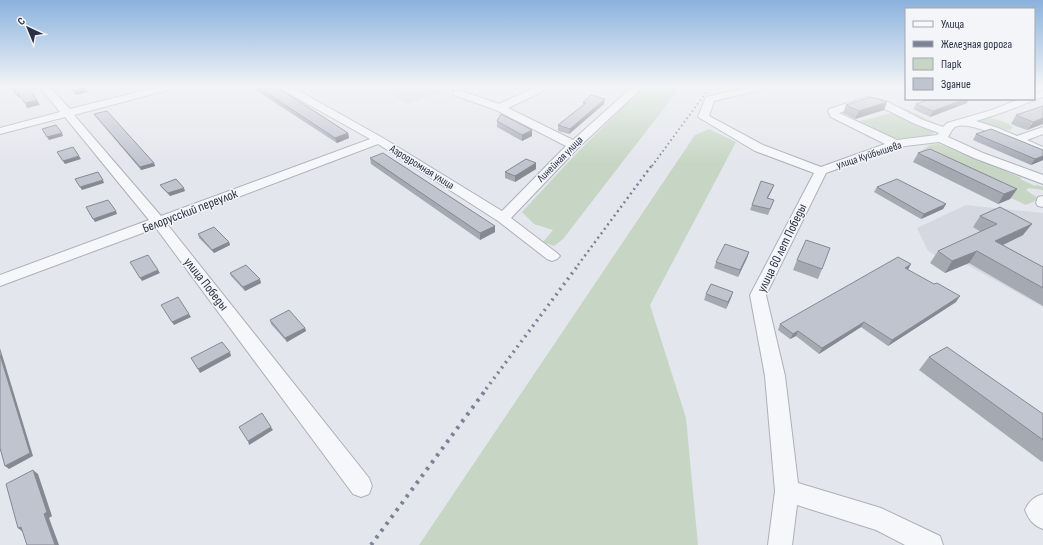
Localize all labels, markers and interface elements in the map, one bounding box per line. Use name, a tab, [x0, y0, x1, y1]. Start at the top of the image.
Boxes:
north arrow	[8, 8, 48, 48]
legend	[905, 8, 1035, 100]
text: С	[15, 14, 28, 28]
text: Улица	[941, 17, 965, 32]
text: Железная дорога	[941, 37, 1013, 52]
text: Парк	[941, 57, 962, 72]
text: Здание	[941, 77, 971, 92]
street label: Линейная улица	[534, 133, 586, 185]
street label: улица Куйбышева	[835, 138, 903, 172]
street label: Аэродромная улица	[387, 141, 457, 192]
street label: Белорусский переулок	[140, 185, 240, 236]
street label: улица 60 лет Победы	[754, 201, 810, 295]
street label: улица Победы	[180, 254, 232, 314]

